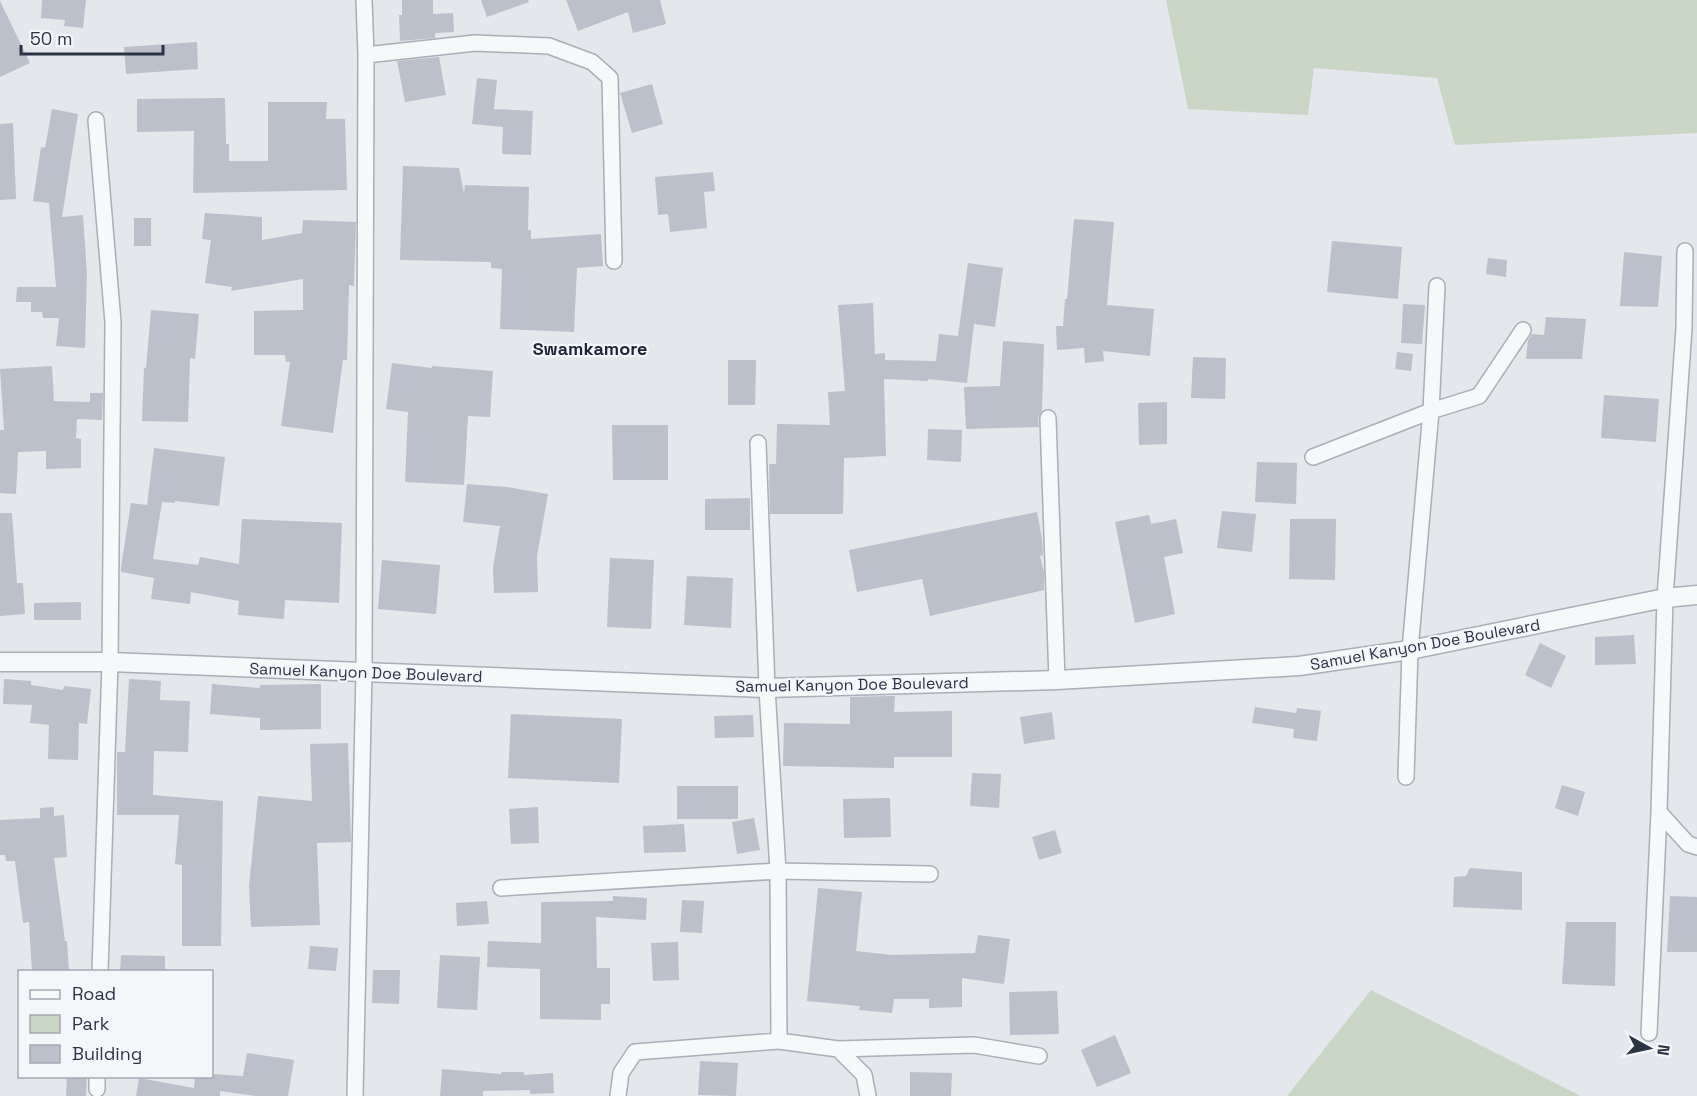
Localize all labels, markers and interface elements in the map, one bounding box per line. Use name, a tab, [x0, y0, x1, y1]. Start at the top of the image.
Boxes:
scale bar	[21, 18, 164, 56]
text: 50 m	[30, 27, 72, 50]
district label: Swamkamore	[533, 337, 647, 360]
street label: Samuel Kanyon Doe Boulevard	[1308, 614, 1542, 675]
street label: Samuel Kanyon Doe Boulevard	[249, 658, 483, 687]
street label: Samuel Kanyon Doe Boulevard	[735, 672, 969, 697]
legend	[18, 970, 213, 1078]
text: Road	[72, 982, 116, 1005]
text: Park	[72, 1012, 110, 1035]
north arrow	[1619, 1018, 1679, 1078]
text: Building	[72, 1042, 142, 1065]
text: N	[1652, 1043, 1675, 1057]

